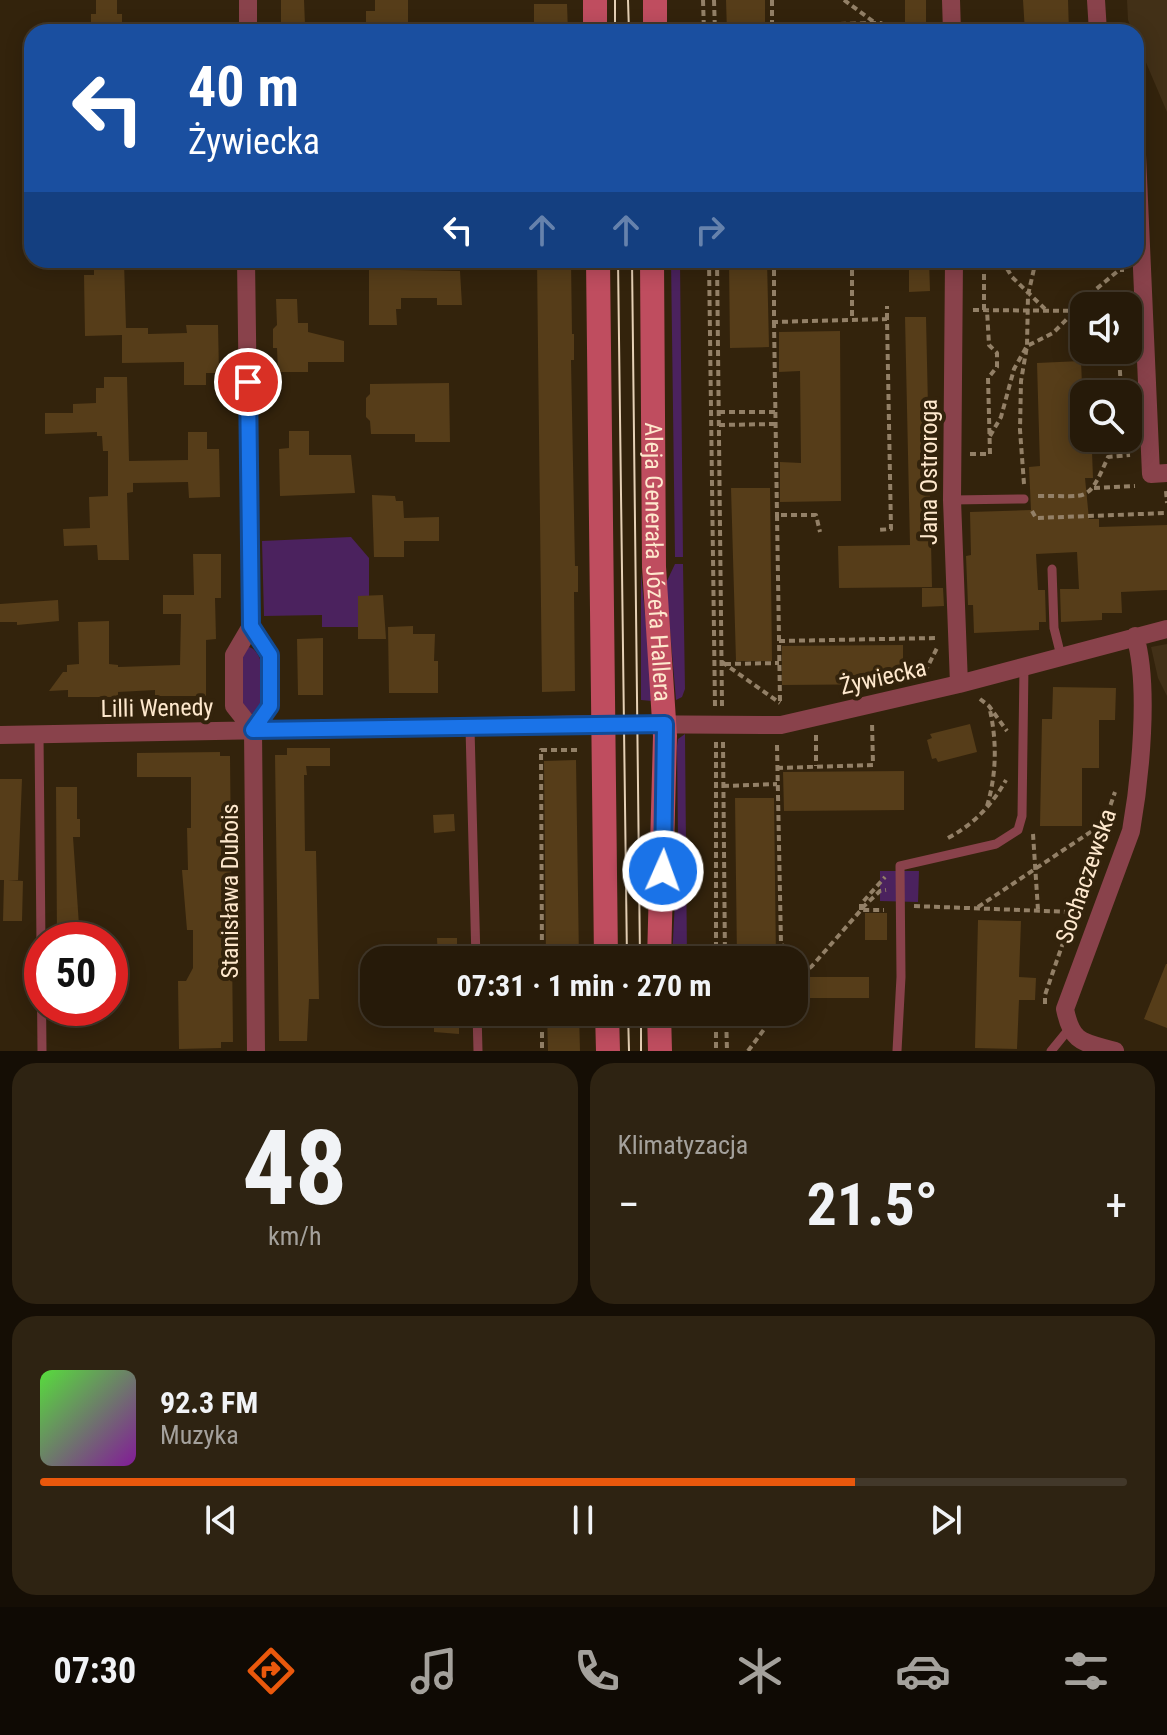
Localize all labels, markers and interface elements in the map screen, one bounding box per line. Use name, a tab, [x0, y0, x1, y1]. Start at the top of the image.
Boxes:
text: 40 m	[188, 54, 299, 120]
icon: left	[56, 56, 160, 160]
text: Żywiecka	[188, 121, 320, 163]
icon: left	[436, 208, 480, 252]
icon: ahead	[520, 208, 564, 252]
icon: ahead	[604, 208, 648, 252]
icon: right	[688, 208, 732, 252]
map controls	[1070, 292, 1142, 452]
button: sound	[1070, 292, 1142, 364]
pin	[214, 348, 282, 416]
icon: arrive	[226, 360, 270, 404]
button: search	[1070, 380, 1142, 452]
street label: Jana Ostroroga	[915, 399, 943, 545]
street label: Aleja Generała Józefa Hallera	[639, 422, 677, 702]
street label: Żywiecka	[837, 653, 929, 701]
street label: Lilli Wenedy	[100, 693, 214, 723]
street label: Stanisława Dubois	[216, 804, 244, 978]
street label: Sochaczewska	[1050, 805, 1122, 947]
position arrow	[621, 829, 705, 913]
speed limit sign: 50	[24, 922, 128, 1026]
text: 07:31 · 1 min · 270 m	[457, 968, 711, 1003]
text: 48	[242, 1108, 347, 1229]
text: Klimatyzacja	[618, 1130, 748, 1160]
text: 21.5°	[806, 1169, 938, 1240]
text: −	[618, 1179, 640, 1231]
text: +	[1105, 1179, 1127, 1231]
text: km/h	[268, 1221, 322, 1251]
text: 92.3 FM	[160, 1385, 258, 1420]
text: Muzyka	[160, 1420, 239, 1450]
icon: previous	[199, 1498, 243, 1542]
icon: pause	[561, 1498, 605, 1542]
icon: next	[924, 1498, 968, 1542]
icon: directions	[243, 1643, 299, 1699]
icon: music	[406, 1643, 462, 1699]
icon: phone	[569, 1643, 625, 1699]
icon: climate	[732, 1643, 788, 1699]
icon: car	[895, 1643, 951, 1699]
icon: filters	[1058, 1643, 1114, 1699]
text: 07:30	[53, 1650, 136, 1692]

